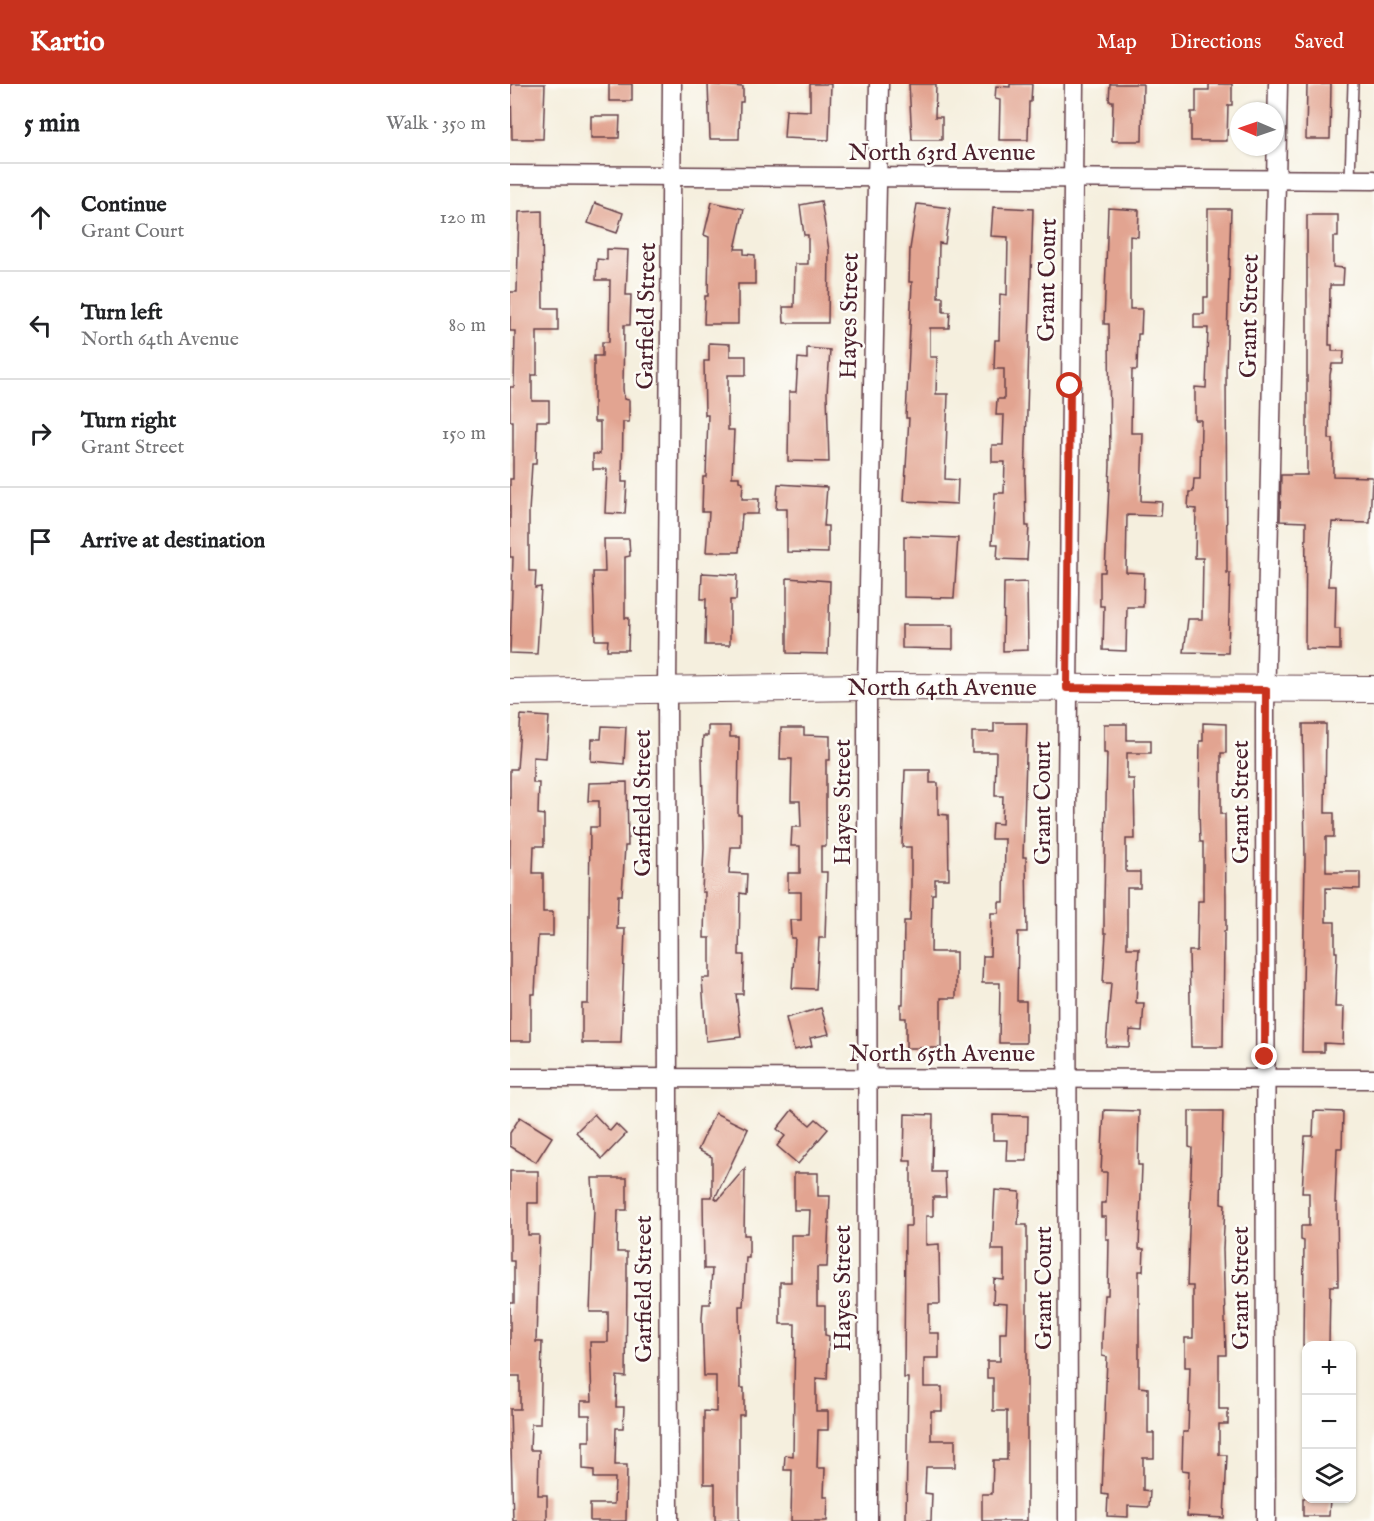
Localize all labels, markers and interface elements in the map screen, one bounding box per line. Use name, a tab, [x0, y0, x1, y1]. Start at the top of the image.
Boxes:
text: Kartio	[30, 25, 105, 60]
text: Map	[1097, 29, 1137, 56]
text: Directions	[1170, 29, 1261, 56]
text: Saved	[1294, 29, 1344, 56]
north arrow	[1230, 102, 1284, 156]
text: 5 min	[24, 107, 80, 140]
text: Walk · 350 m	[386, 111, 486, 136]
street label: North 63rd Avenue	[848, 138, 1036, 169]
text: Continue	[81, 191, 167, 219]
icon: ahead	[24, 201, 57, 234]
text: 120 m	[440, 205, 486, 230]
street label: Grant Court	[1031, 218, 1065, 342]
text: Grant Court	[81, 219, 184, 244]
street label: Garfield Street	[630, 242, 664, 390]
street label: Hayes Street	[833, 252, 867, 380]
street label: Grant Street	[1233, 254, 1267, 378]
text: Turn left	[81, 299, 163, 327]
icon: left	[24, 309, 57, 342]
text: 80 m	[449, 313, 486, 338]
text: North 64th Avenue	[81, 327, 239, 352]
route start	[1056, 372, 1082, 398]
text: Turn right	[81, 407, 176, 435]
icon: right	[24, 417, 57, 450]
text: 150 m	[442, 421, 486, 446]
text: Grant Street	[81, 435, 184, 460]
icon: arrive	[24, 525, 57, 558]
text: Arrive at destination	[81, 527, 265, 555]
street label: North 64th Avenue	[847, 673, 1037, 704]
street label: Garfield Street	[628, 729, 659, 877]
street label: Hayes Street	[828, 739, 859, 865]
street label: Grant Street	[1226, 740, 1257, 864]
street label: Grant Court	[1028, 741, 1059, 865]
street label: North 65th Avenue	[849, 1039, 1035, 1070]
route end	[1251, 1043, 1277, 1069]
street label: Garfield Street	[629, 1215, 660, 1363]
street label: Hayes Street	[828, 1225, 859, 1351]
street label: Grant Court	[1029, 1226, 1060, 1350]
street label: Grant Street	[1226, 1226, 1257, 1350]
map controls	[1302, 1341, 1356, 1503]
button: +	[1302, 1341, 1356, 1395]
button: −	[1302, 1395, 1356, 1449]
button: layers	[1302, 1449, 1356, 1503]

